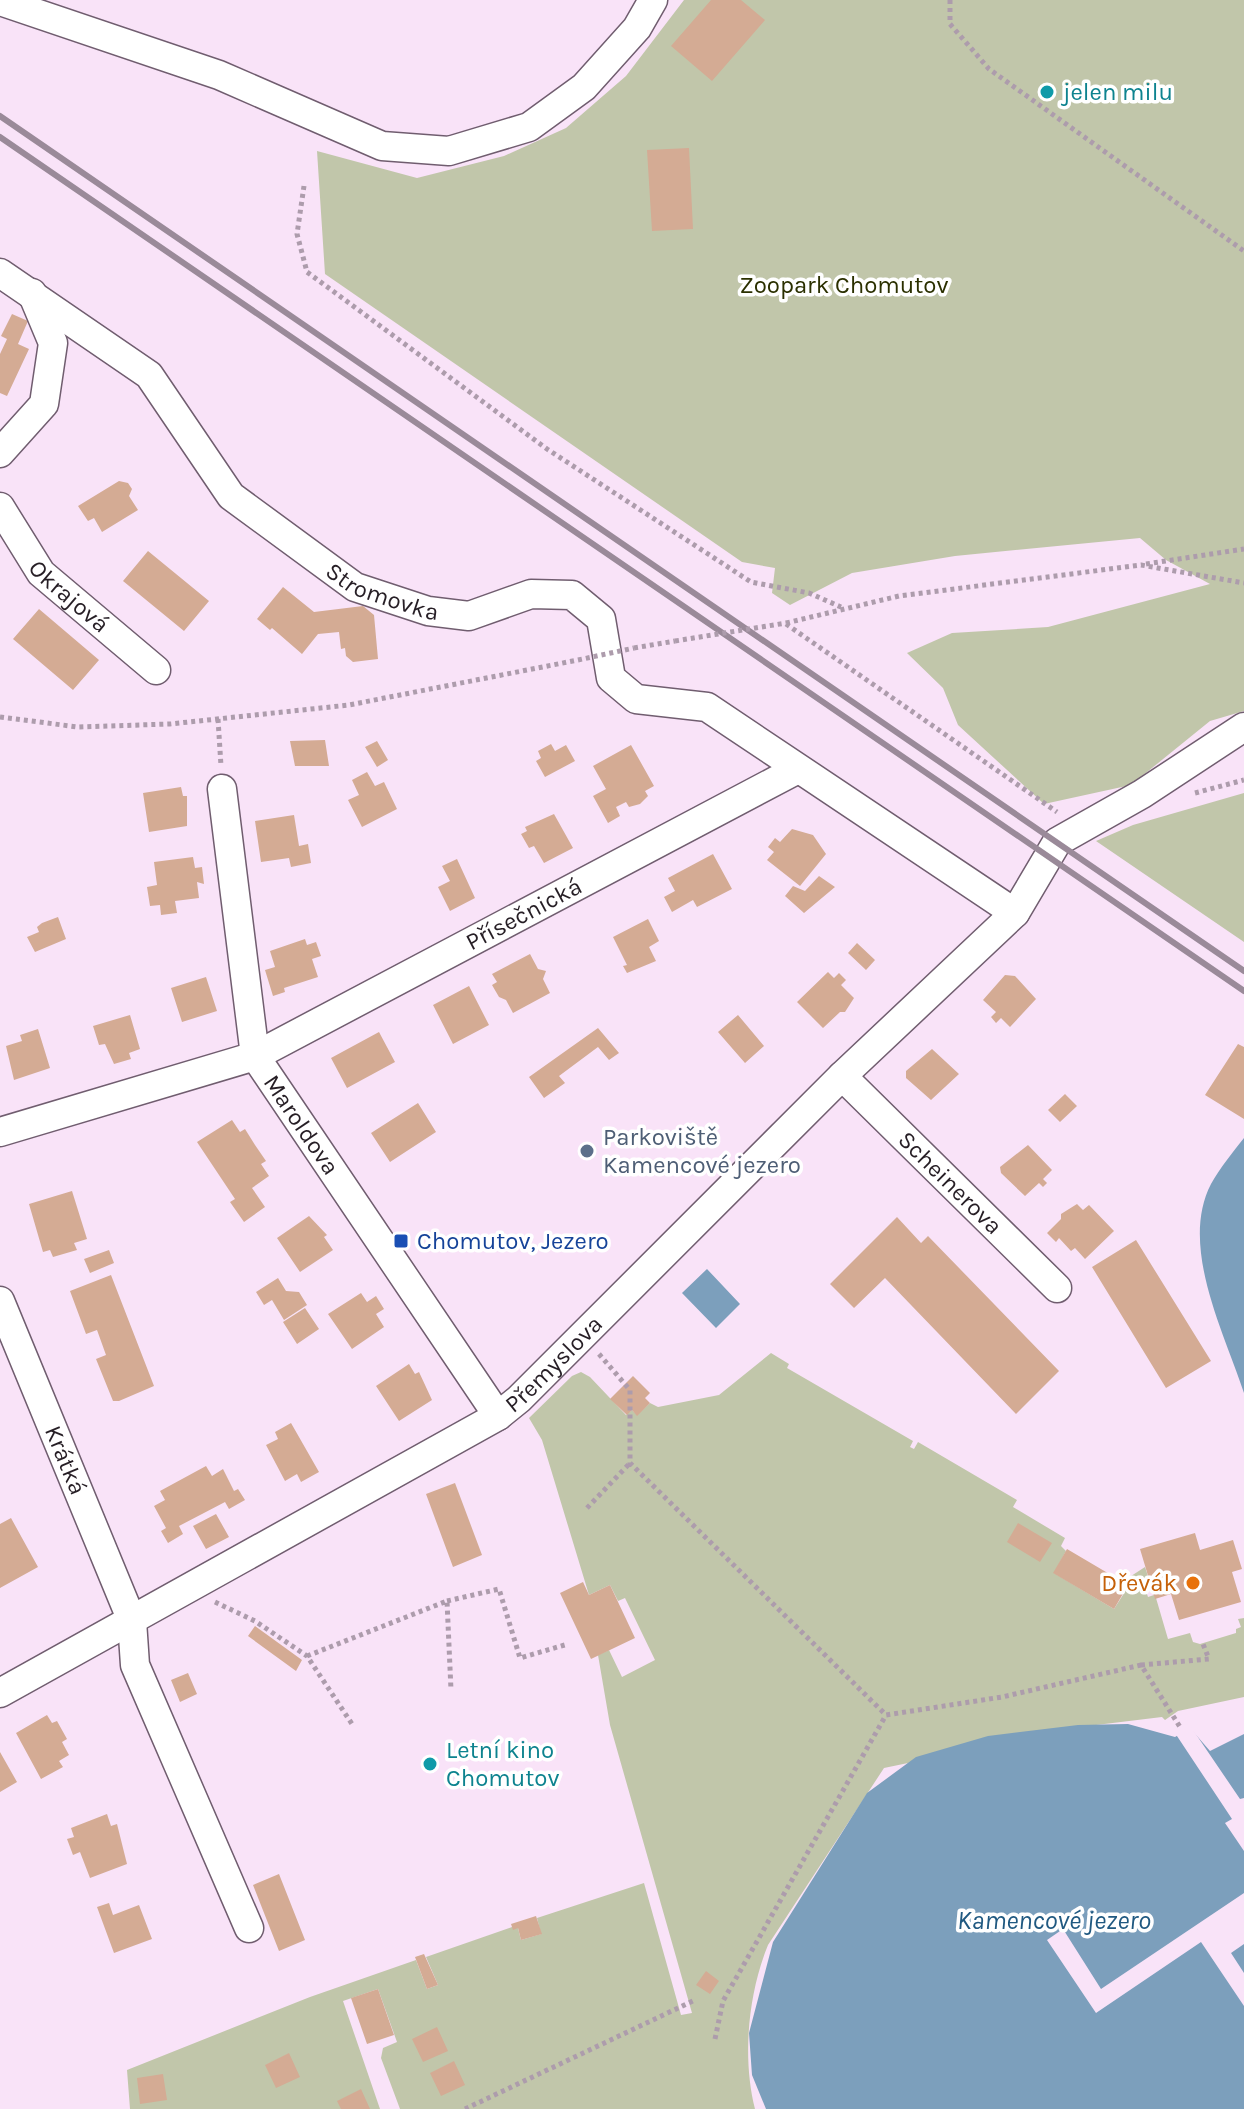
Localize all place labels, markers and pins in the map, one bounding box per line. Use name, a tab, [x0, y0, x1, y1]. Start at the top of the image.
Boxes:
place label: jelen milu	[1060, 78, 1173, 106]
marker: jelen milu	[1038, 83, 1056, 101]
place label: Parkoviště Kamencové jezero	[603, 1123, 801, 1179]
marker: Parkoviště Kamencové jezero	[578, 1142, 596, 1160]
place label: Chomutov, Jezero	[417, 1227, 609, 1255]
marker: Chomutov, Jezero	[392, 1232, 410, 1250]
place label: Dřevák	[1101, 1569, 1177, 1597]
marker: Dřevák	[1184, 1574, 1202, 1592]
place label: Letní kino Chomutov	[446, 1736, 560, 1792]
marker: Letní kino Chomutov	[421, 1755, 439, 1773]

